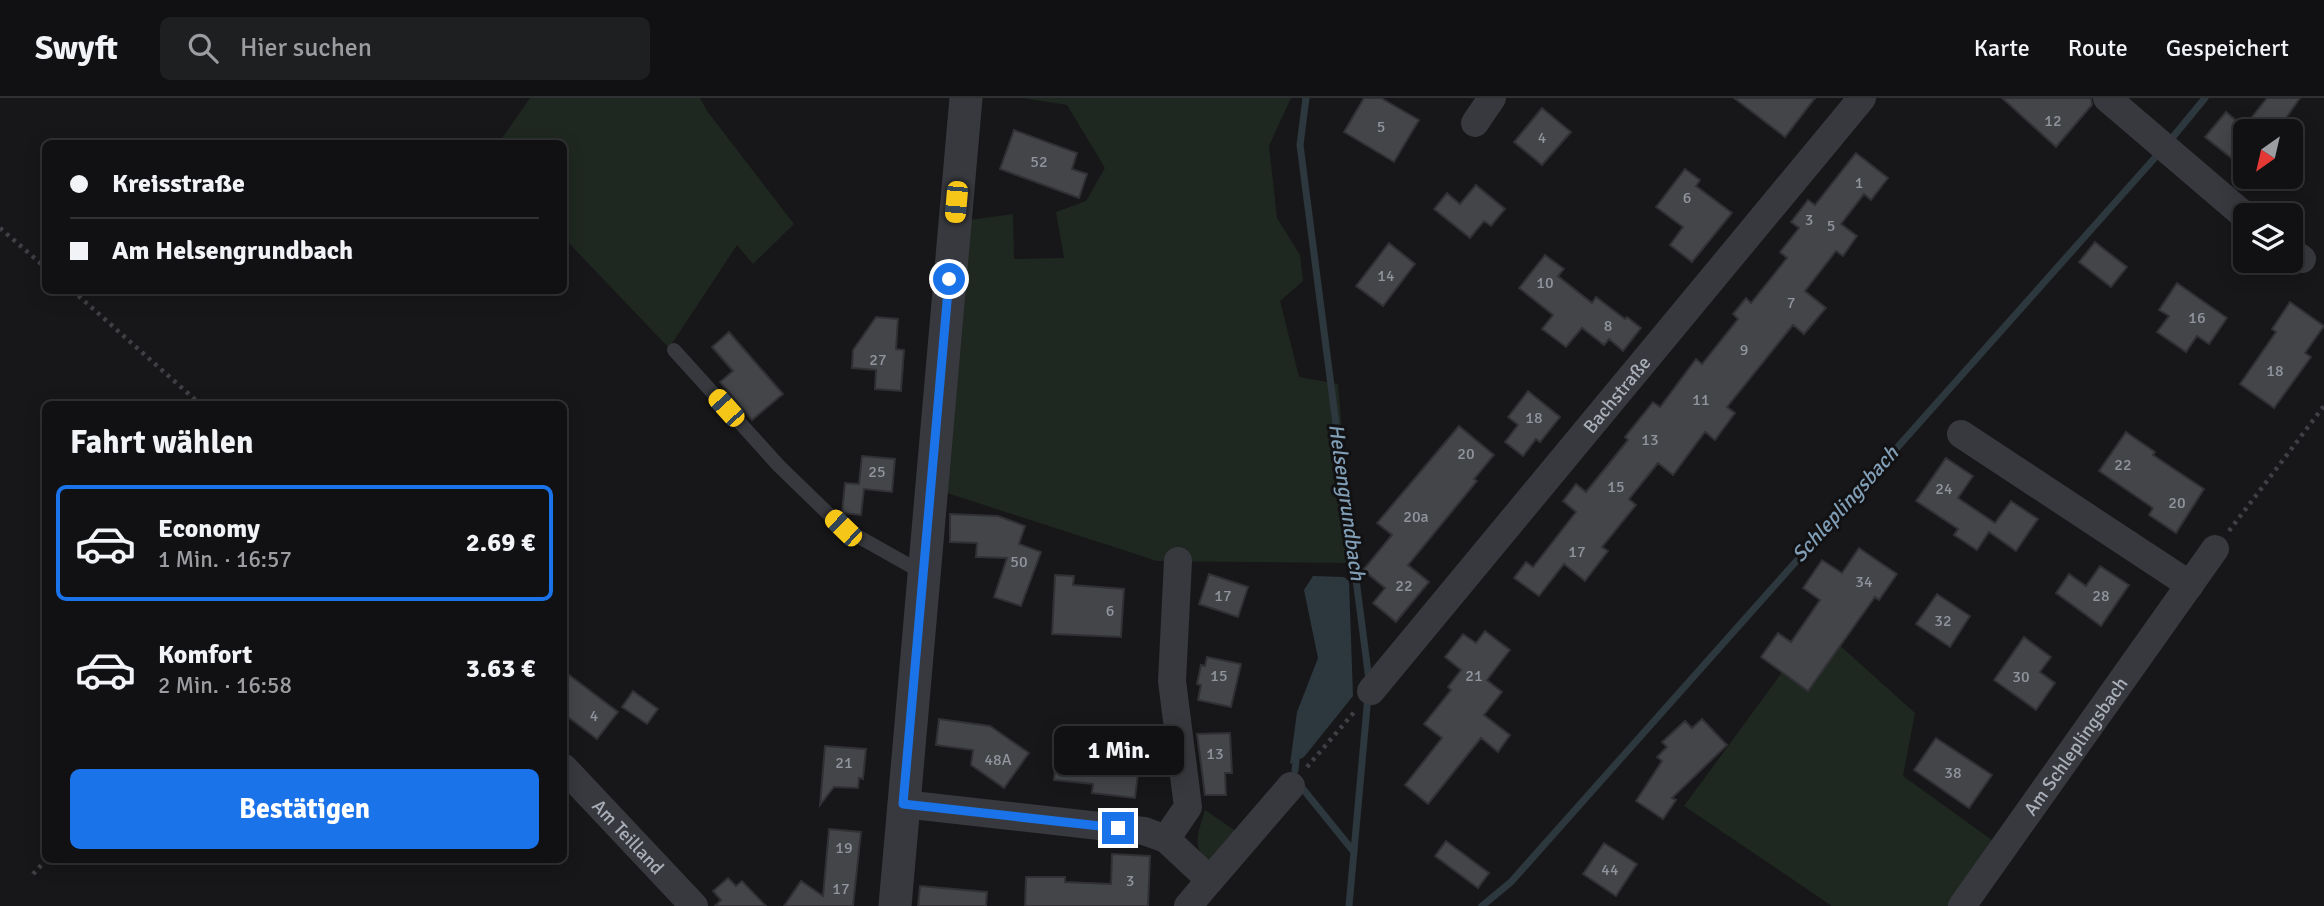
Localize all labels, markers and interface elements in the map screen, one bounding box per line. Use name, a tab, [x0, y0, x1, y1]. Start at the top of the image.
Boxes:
search box	[160, 17, 650, 80]
text: Swyft	[35, 28, 118, 69]
icon: search	[184, 29, 222, 67]
text: Hier suchen	[240, 32, 372, 64]
text: Karte	[1974, 33, 2030, 63]
text: Route	[2068, 33, 2128, 63]
text: Gespeichert	[2166, 33, 2289, 63]
house number: 12	[2044, 111, 2062, 131]
house number: 5	[1377, 117, 1385, 137]
north arrow	[2233, 119, 2303, 189]
map controls	[2233, 119, 2303, 273]
house number: 4	[1538, 128, 1547, 148]
house number: 52	[1030, 152, 1048, 172]
text: Kreisstraße	[112, 168, 245, 200]
house number: 1	[1855, 173, 1863, 193]
car	[944, 180, 969, 224]
house number: 6	[1683, 188, 1691, 208]
button: layers	[2233, 203, 2303, 273]
house number: 3	[1805, 210, 1813, 230]
house number: 5	[1827, 216, 1835, 236]
text: Am Helsengrundbach	[112, 235, 353, 267]
route start	[933, 263, 965, 295]
house number: 14	[1377, 266, 1395, 286]
house number: 10	[1536, 273, 1554, 293]
house number: 7	[1787, 293, 1795, 313]
house number: 16	[2188, 308, 2206, 328]
house number: 8	[1604, 316, 1612, 336]
house number: 9	[1740, 340, 1748, 360]
house number: 27	[869, 350, 887, 370]
street label: Bachstraße	[1578, 352, 1656, 439]
house number: 18	[2266, 361, 2284, 381]
car	[705, 385, 748, 431]
house number: 11	[1692, 390, 1710, 410]
house number: 18	[1525, 408, 1543, 428]
water label: Helsengrundbach	[1323, 422, 1371, 583]
text: Fahrt wählen	[70, 423, 254, 462]
house number: 13	[1641, 430, 1659, 450]
water label: Schleplingsbach	[1786, 440, 1904, 567]
house number: 20	[1457, 444, 1475, 464]
house number: 22	[2114, 455, 2132, 475]
house number: 25	[868, 462, 886, 482]
house number: 15	[1607, 477, 1625, 497]
house number: 24	[1935, 479, 1953, 499]
house number: 20	[2168, 493, 2186, 513]
car	[821, 506, 866, 550]
house number: 20a	[1403, 507, 1429, 527]
icon: car	[74, 512, 137, 575]
text: Economy	[158, 513, 260, 545]
text: 2.69 €	[466, 527, 535, 559]
house number: 17	[1568, 542, 1586, 562]
text: 1 Min. · 16:57	[158, 545, 292, 574]
house number: 50	[1010, 552, 1028, 572]
house number: 34	[1855, 572, 1873, 592]
house number: 22	[1395, 576, 1413, 596]
house number: 17	[1214, 586, 1232, 606]
house number: 28	[2092, 586, 2110, 606]
house number: 6	[1106, 601, 1114, 621]
house number: 32	[1934, 611, 1952, 631]
icon: car	[74, 638, 137, 701]
text: Komfort	[158, 639, 252, 671]
text: 3.63 €	[466, 653, 535, 685]
house number: 15	[1210, 666, 1228, 686]
house number: 21	[1465, 666, 1483, 686]
house number: 30	[2012, 667, 2030, 687]
text: 2 Min. · 16:58	[158, 671, 292, 700]
street label: Am Schleplingsbach	[2019, 673, 2133, 821]
house number: 4	[590, 706, 599, 726]
callout: 1 Min.	[1053, 726, 1183, 776]
text: 1 Min.	[1088, 736, 1150, 765]
house number: 13	[1206, 744, 1224, 764]
house number: 48A	[984, 750, 1012, 770]
house number: 21	[835, 753, 853, 773]
house number: 38	[1944, 763, 1962, 783]
button: Bestätigen	[70, 769, 539, 849]
street label: Am Teilland	[587, 794, 669, 880]
route end	[1102, 812, 1134, 844]
house number: 19	[835, 838, 853, 858]
house number: 44	[1601, 860, 1619, 880]
house number: 3	[1126, 871, 1134, 891]
house number: 17	[832, 879, 850, 899]

